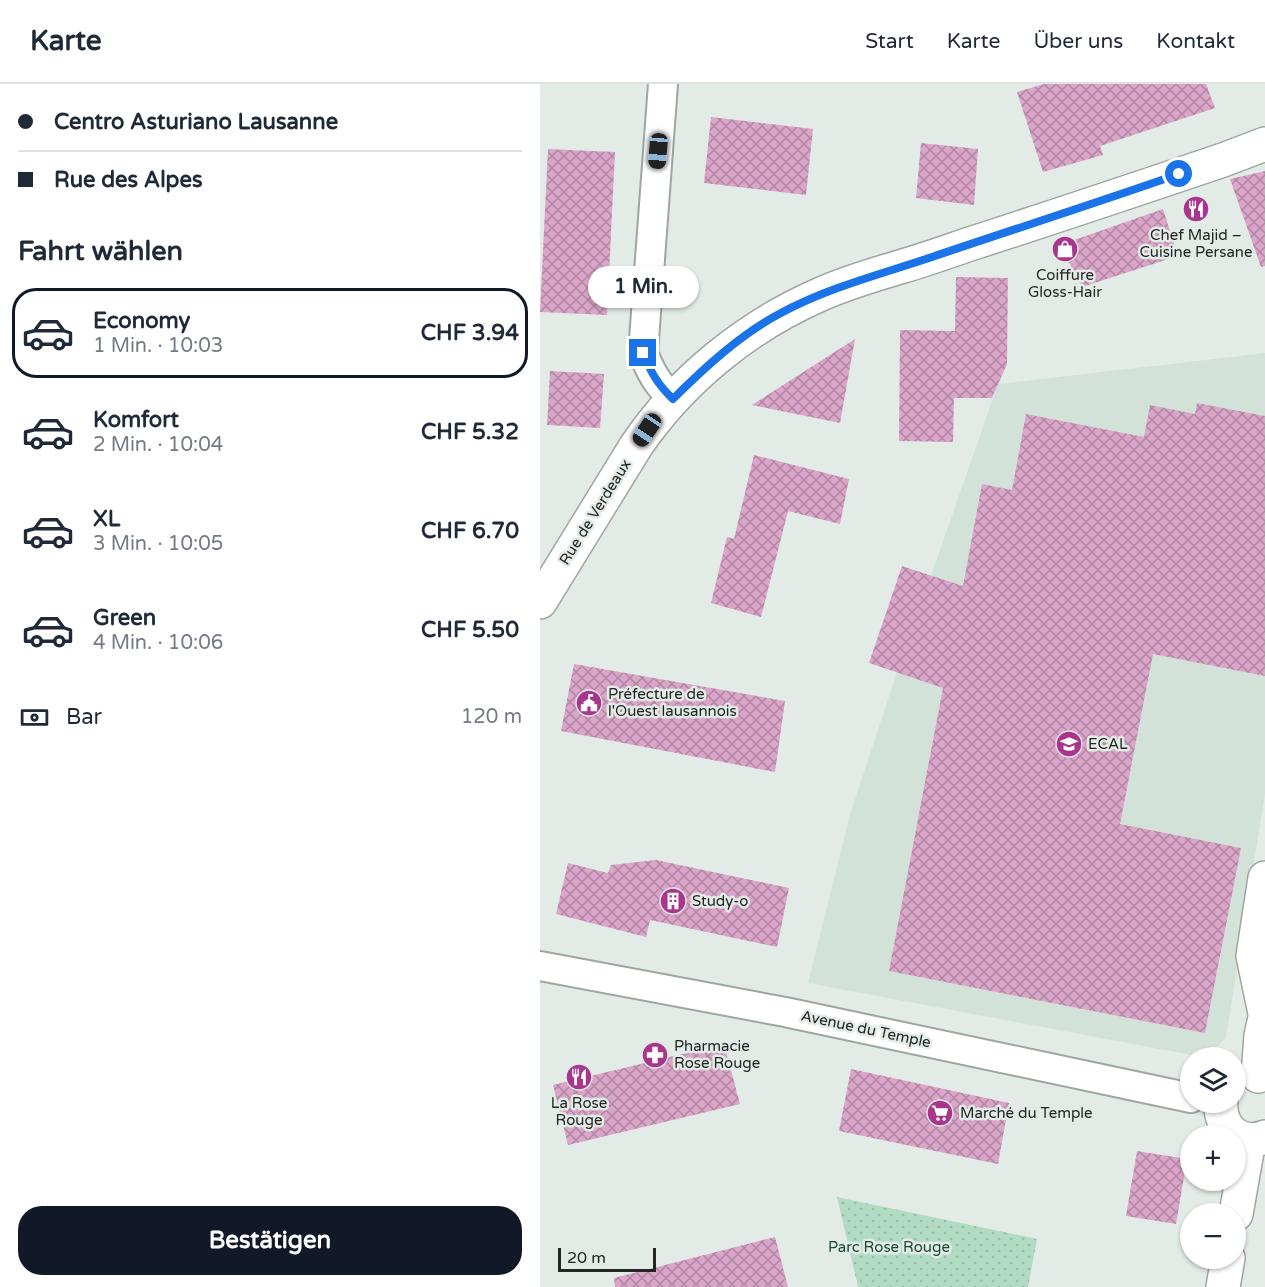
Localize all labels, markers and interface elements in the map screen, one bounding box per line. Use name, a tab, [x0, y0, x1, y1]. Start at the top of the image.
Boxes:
text: Karte	[30, 24, 102, 58]
text: Start	[865, 29, 914, 54]
text: Karte	[947, 29, 1000, 54]
text: Über uns	[1033, 29, 1123, 54]
text: Kontakt	[1156, 29, 1235, 54]
text: Centro Asturiano Lausanne	[54, 109, 338, 135]
car	[647, 132, 669, 170]
route start	[1165, 160, 1192, 187]
text: Rue des Alpes	[54, 167, 203, 193]
restaurant icon: Chef Majid – Cuisine Persane	[1181, 194, 1211, 224]
place label: Chef Majid – Cuisine Persane	[1140, 226, 1252, 261]
shop icon: Coiffure Gloss-Hair	[1050, 234, 1080, 264]
text: Fahrt wählen	[18, 235, 183, 268]
callout: 1 Min.	[588, 266, 698, 308]
place label: Coiffure Gloss-Hair	[1028, 266, 1102, 301]
text: 1 Min.	[614, 275, 673, 299]
icon: car	[21, 306, 75, 360]
text: Economy	[93, 308, 190, 334]
text: CHF 3.94	[421, 320, 519, 346]
text: 1 Min. · 10:03	[93, 334, 223, 358]
route end	[629, 339, 656, 366]
icon: car	[21, 405, 75, 459]
text: Komfort	[93, 407, 179, 433]
car	[629, 410, 665, 450]
text: CHF 5.32	[421, 419, 519, 445]
text: 2 Min. · 10:04	[93, 433, 223, 457]
street label: Rue de Verdeaux	[555, 456, 635, 568]
icon: car	[21, 504, 75, 558]
text: XL	[93, 506, 120, 532]
text: CHF 6.70	[421, 518, 519, 544]
text: 3 Min. · 10:05	[93, 532, 223, 556]
icon: car	[21, 603, 75, 657]
text: Green	[93, 605, 156, 631]
text: CHF 5.50	[421, 617, 519, 643]
text: 4 Min. · 10:06	[93, 631, 223, 655]
place label: Préfecture de l'Ouest lausannois	[608, 685, 737, 720]
public building icon: Préfecture de l'Ouest lausannois	[574, 688, 604, 718]
icon: cash	[18, 701, 51, 734]
text: Bar	[66, 704, 102, 730]
text: 120 m	[461, 705, 522, 729]
school or university icon: ECAL	[1054, 729, 1084, 759]
place label: ECAL	[1088, 735, 1128, 753]
building icon: Study-o	[658, 886, 688, 916]
place label: Study-o	[692, 892, 748, 910]
street label: Avenue du Temple	[799, 1006, 933, 1052]
place label: Pharmacie Rose Rouge	[674, 1037, 760, 1072]
pharmacy icon: Pharmacie Rose Rouge	[640, 1040, 670, 1070]
map controls	[1180, 1047, 1246, 1269]
button: layers	[1180, 1047, 1246, 1113]
restaurant icon: La Rose Rouge	[564, 1062, 594, 1092]
place label: La Rose Rouge	[551, 1094, 607, 1129]
supermarket icon: Marché du Temple	[925, 1098, 955, 1128]
place label: Marché du Temple	[960, 1104, 1093, 1122]
button: +	[1180, 1125, 1246, 1191]
button: −	[1180, 1203, 1246, 1269]
button: Bestätigen	[18, 1206, 522, 1275]
park label: Parc Rose Rouge	[828, 1238, 950, 1256]
scale bar	[558, 1245, 656, 1272]
text: 20 m	[567, 1248, 606, 1268]

